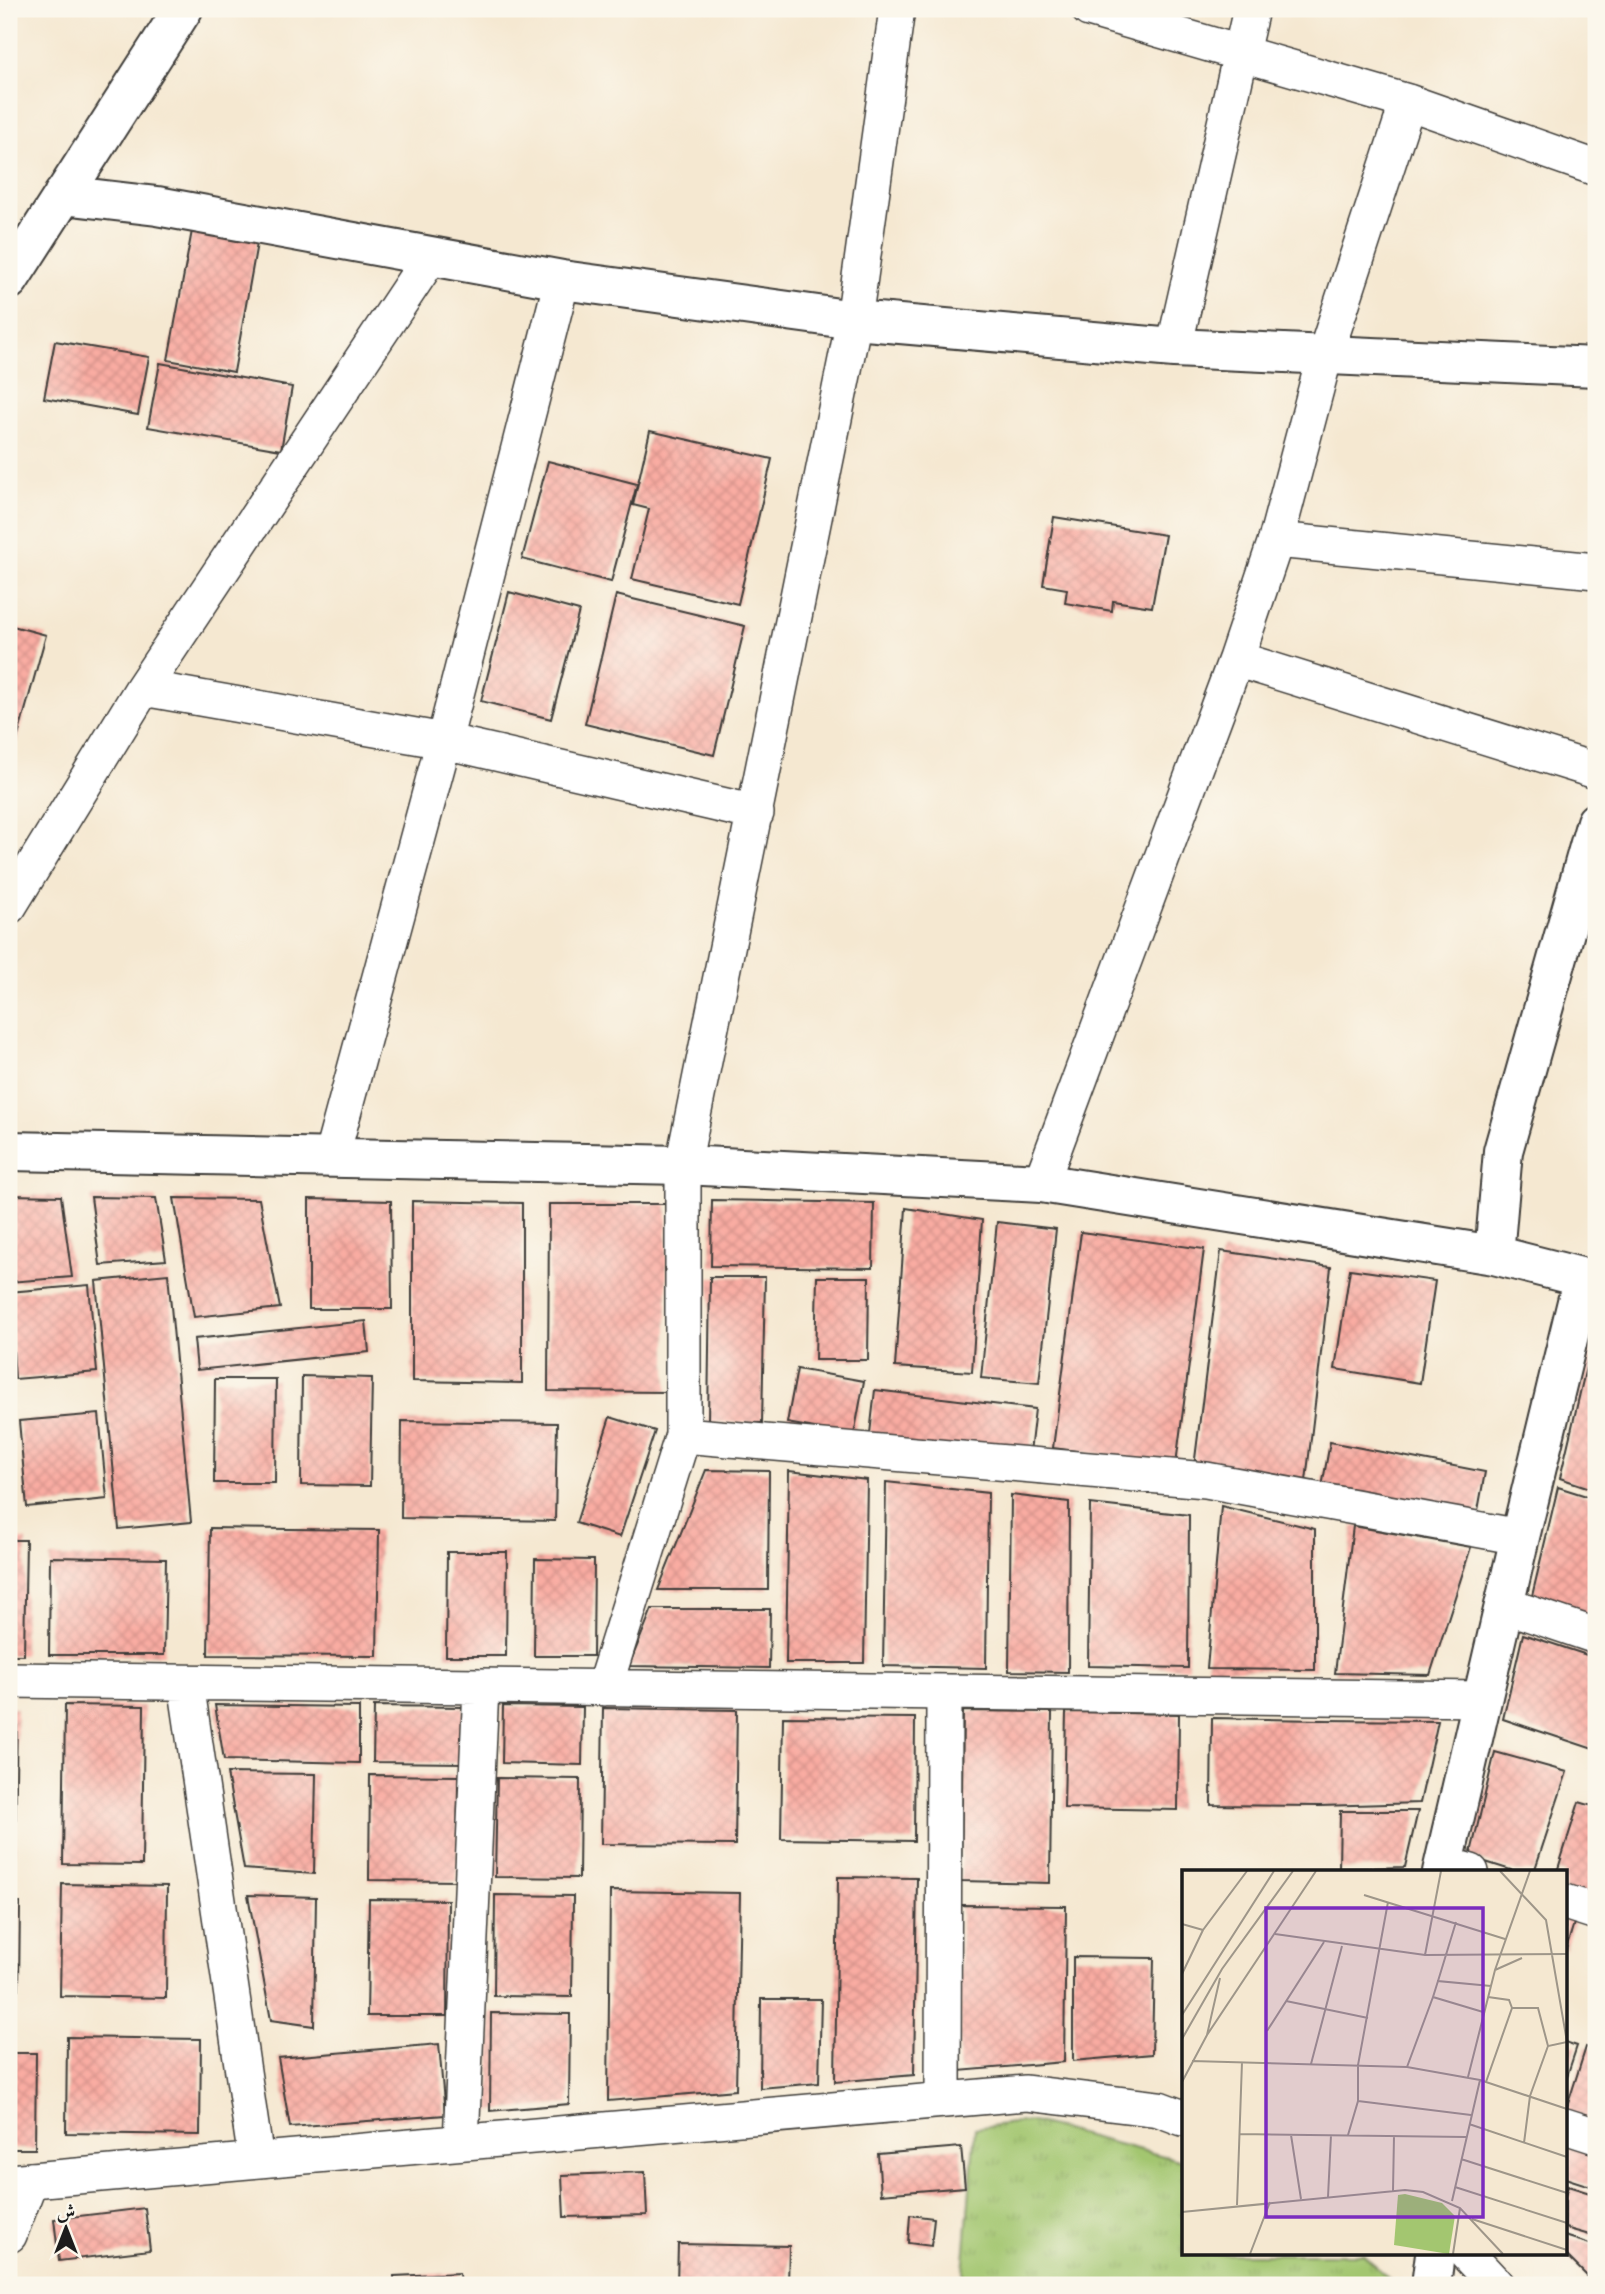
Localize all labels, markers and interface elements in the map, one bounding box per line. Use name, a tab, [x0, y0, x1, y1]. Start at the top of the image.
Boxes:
inset map	[1182, 1870, 1566, 2256]
north arrow	[32, 2192, 102, 2262]
text: ش	[57, 2197, 75, 2225]

